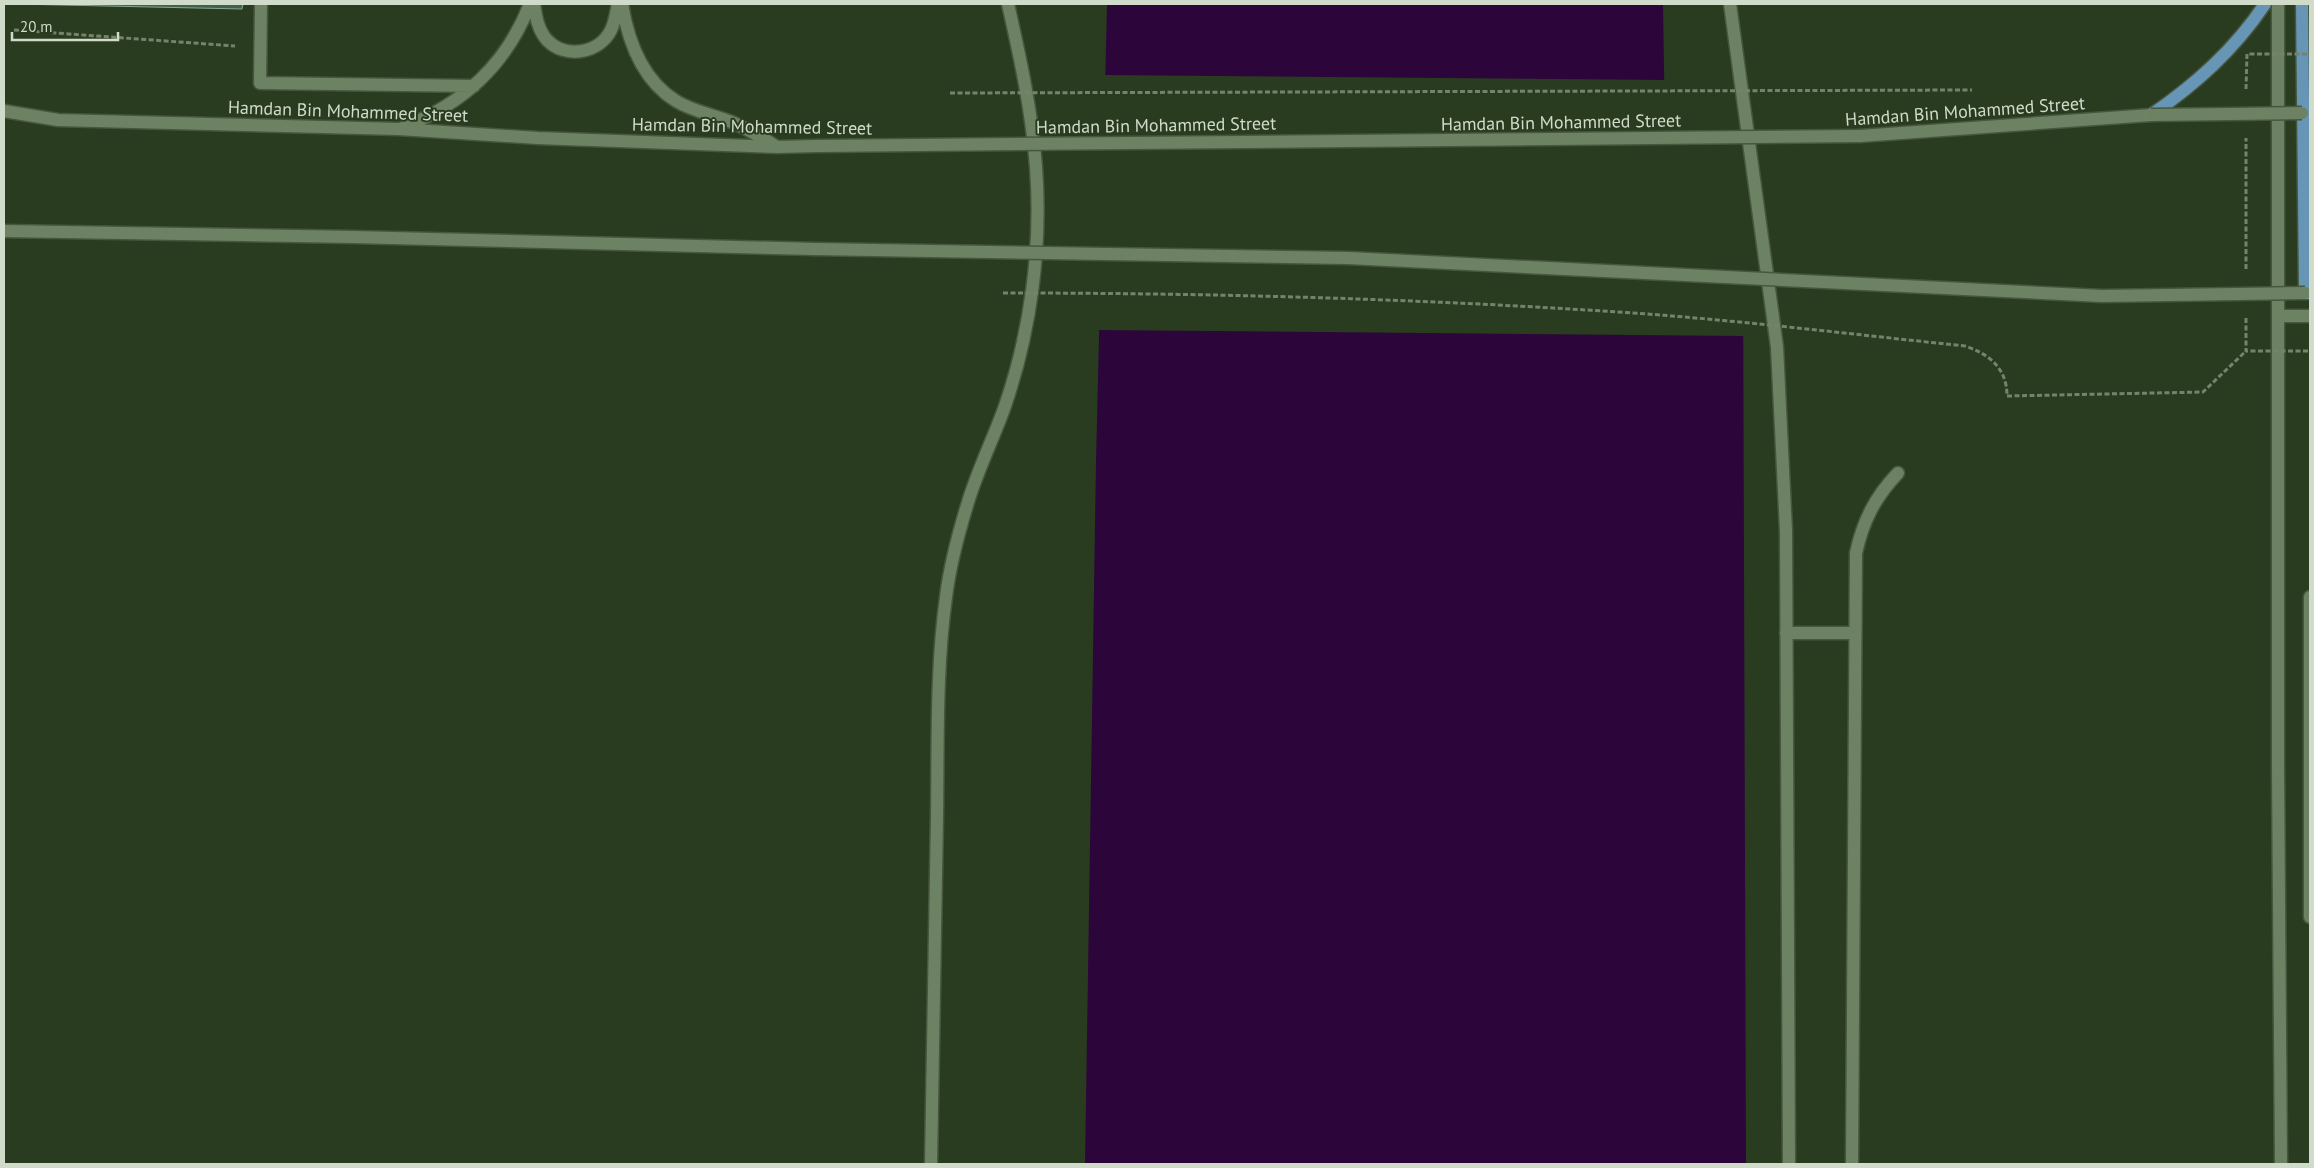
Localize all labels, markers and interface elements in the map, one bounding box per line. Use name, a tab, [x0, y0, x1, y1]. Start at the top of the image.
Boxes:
scale bar	[12, 10, 119, 42]
text: 20 m	[20, 17, 53, 36]
street label: Hamdan Bin Mohammed Street	[1844, 91, 2086, 131]
street label: Hamdan Bin Mohammed Street	[227, 95, 469, 127]
street label: Hamdan Bin Mohammed Street	[1441, 108, 1681, 136]
street label: Hamdan Bin Mohammed Street	[1036, 111, 1276, 139]
street label: Hamdan Bin Mohammed Street	[632, 112, 872, 140]

